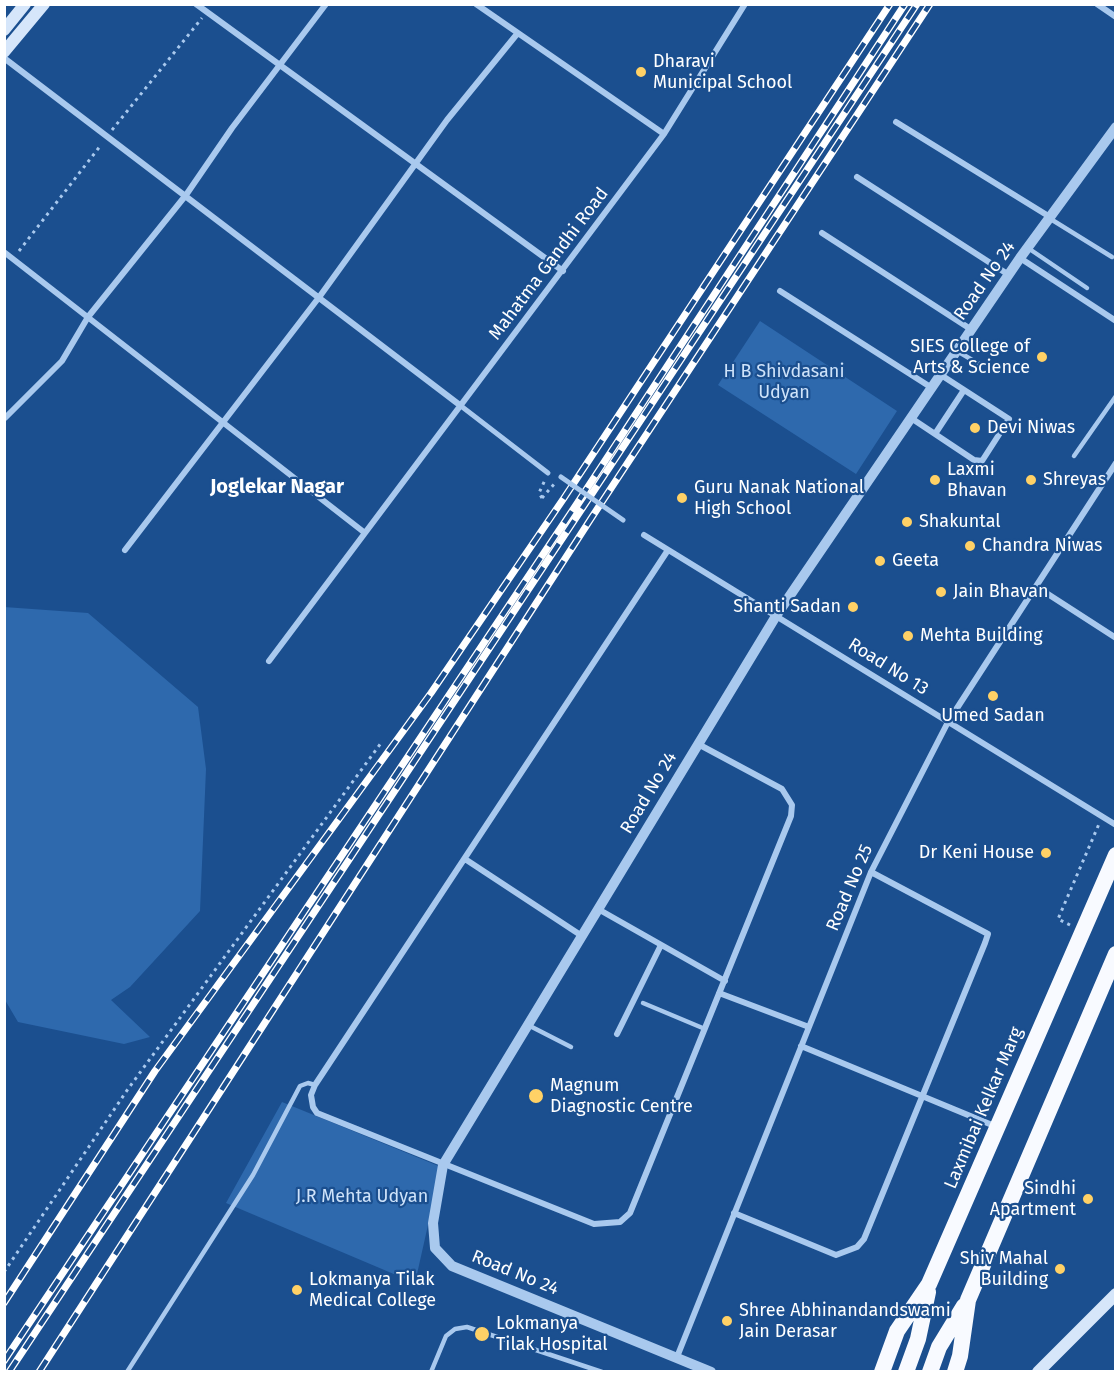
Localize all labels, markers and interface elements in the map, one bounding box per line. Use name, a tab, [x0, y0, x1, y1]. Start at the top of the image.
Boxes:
place label: Dharavi Municipal School	[653, 51, 792, 94]
marker: Dharavi Municipal School	[634, 65, 648, 79]
street label: Mahatma Gandhi Road	[485, 184, 613, 344]
street label: Road No 24	[950, 237, 1020, 325]
place label: SIES College of Arts & Science	[910, 336, 1030, 378]
marker: SIES College of Arts & Science	[1035, 350, 1049, 364]
park label: H B Shivdasani Udyan	[724, 361, 844, 404]
place label: Devi Niwas	[987, 417, 1075, 439]
marker: Devi Niwas	[968, 421, 982, 435]
place label: Laxmi Bhavan	[947, 459, 1007, 502]
place label: Shreyas	[1043, 469, 1106, 491]
marker: Laxmi Bhavan	[928, 473, 942, 487]
marker: Shreyas	[1024, 473, 1038, 487]
district label: Joglekar Nagar	[210, 475, 344, 499]
place label: Guru Nanak National High School	[694, 477, 864, 520]
marker: Guru Nanak National High School	[675, 491, 689, 505]
place label: Shakuntal	[919, 511, 1001, 533]
marker: Shakuntal	[900, 515, 914, 529]
place label: Chandra Niwas	[982, 535, 1103, 557]
marker: Chandra Niwas	[963, 539, 977, 553]
place label: Geeta	[892, 550, 939, 572]
marker: Geeta	[873, 554, 887, 568]
place label: Jain Bhavan	[953, 581, 1049, 603]
marker: Jain Bhavan	[934, 585, 948, 599]
place label: Shanti Sadan	[733, 596, 841, 618]
marker: Shanti Sadan	[846, 600, 860, 614]
place label: Mehta Building	[920, 625, 1043, 647]
marker: Mehta Building	[901, 629, 915, 643]
street label: Road No 13	[844, 634, 932, 700]
marker: Umed Sadan	[986, 689, 1000, 703]
place label: Umed Sadan	[941, 705, 1045, 727]
street label: Road No 24	[616, 748, 682, 838]
street label: Road No 25	[822, 842, 878, 934]
place label: Dr Keni House	[919, 842, 1034, 864]
marker: Dr Keni House	[1039, 846, 1053, 860]
street label: Laxmibai Kelkar Marg	[940, 1024, 1028, 1192]
place label: Magnum Diagnostic Centre	[550, 1075, 693, 1118]
marker: Magnum Diagnostic Centre	[527, 1087, 545, 1105]
place label: Sindhi Apartment	[990, 1178, 1076, 1220]
park label: J.R Mehta Udyan	[296, 1186, 428, 1208]
marker: Sindhi Apartment	[1081, 1192, 1095, 1206]
street label: Road No 24	[468, 1246, 562, 1300]
place label: Shiv Mahal Building	[960, 1248, 1048, 1290]
marker: Shiv Mahal Building	[1053, 1262, 1067, 1276]
place label: Lokmanya Tilak Medical College	[309, 1269, 436, 1312]
marker: Lokmanya Tilak Medical College	[290, 1283, 304, 1297]
place label: Shree Abhinandandswami Jain Derasar	[739, 1300, 951, 1342]
place label: Lokmanya Tilak Hospital	[496, 1313, 608, 1356]
marker: Shree Abhinandandswami Jain Derasar	[720, 1314, 734, 1328]
marker: Lokmanya Tilak Hospital	[473, 1325, 491, 1343]

